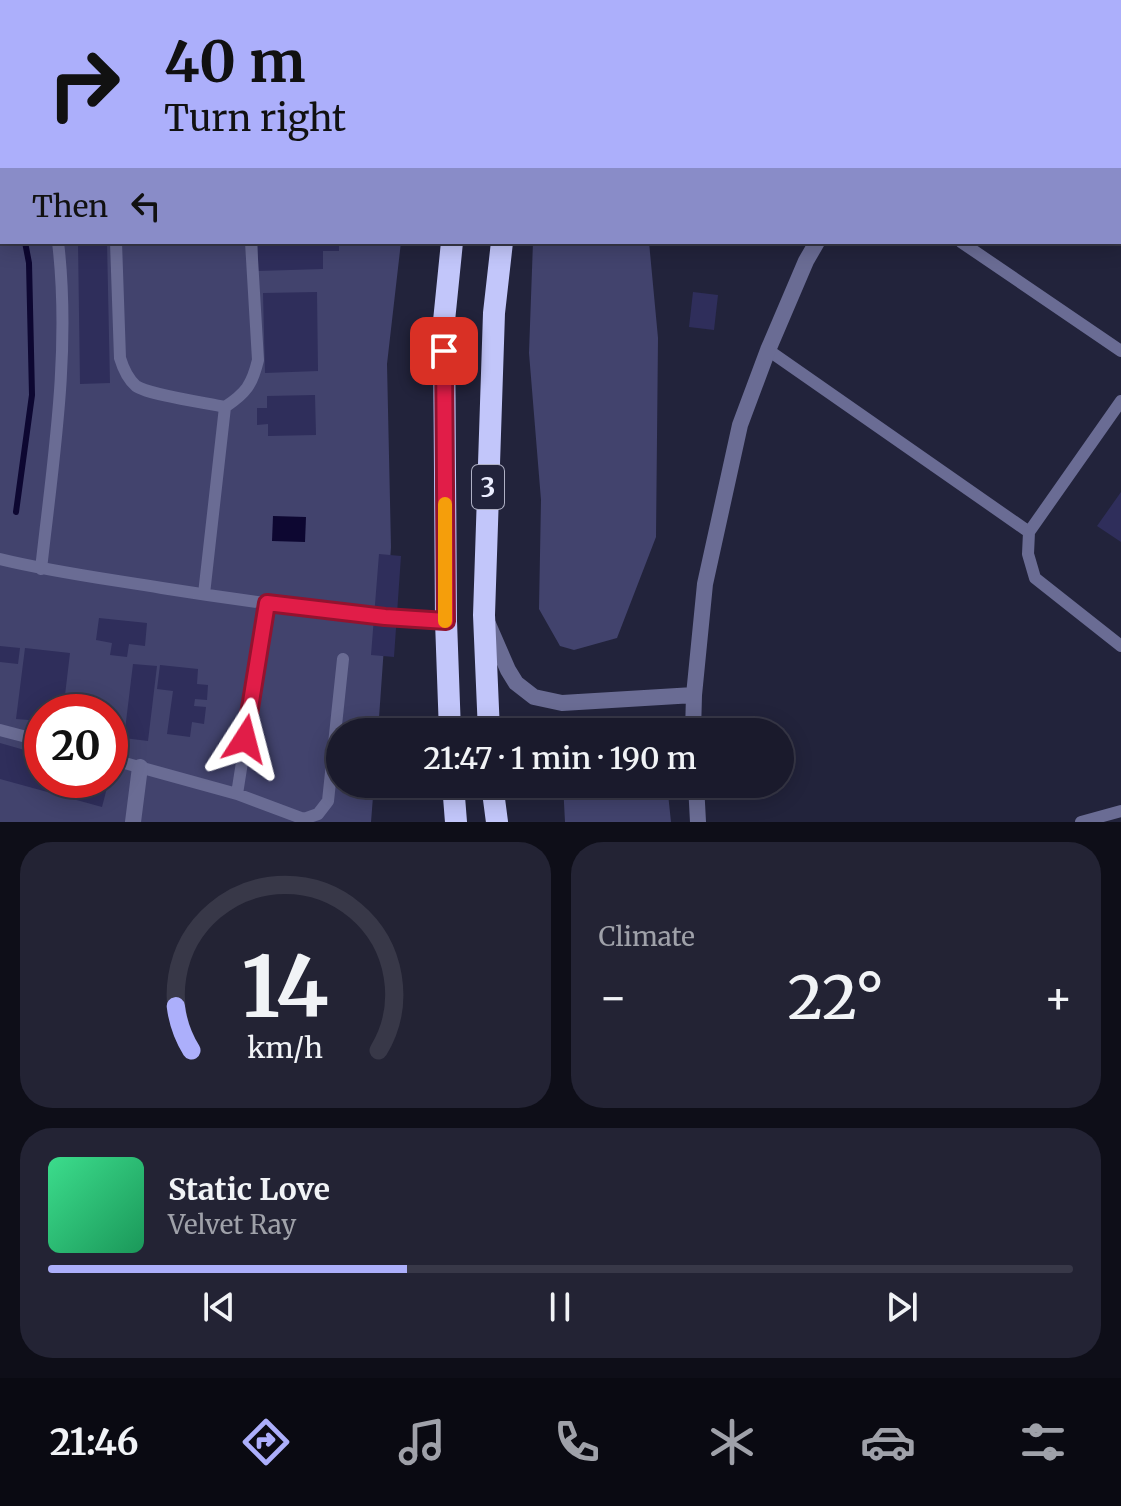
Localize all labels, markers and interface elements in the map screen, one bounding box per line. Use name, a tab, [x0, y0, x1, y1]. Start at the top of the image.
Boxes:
text: 40 m	[164, 27, 306, 97]
icon: right	[32, 32, 136, 136]
text: Turn right	[164, 96, 346, 141]
icon: left	[124, 184, 168, 228]
text: Then	[32, 187, 108, 225]
pin	[410, 317, 478, 385]
icon: arrive	[422, 329, 466, 373]
road number: 3	[472, 465, 504, 509]
speed limit sign: 20	[24, 694, 128, 798]
position arrow	[203, 697, 287, 781]
text: 21:47 · 1 min · 190 m	[423, 739, 697, 777]
text: Climate	[599, 920, 695, 953]
text: 14	[242, 935, 329, 1040]
text: 22°	[788, 960, 884, 1035]
text: −	[599, 970, 628, 1025]
text: +	[1044, 970, 1073, 1025]
text: km/h	[247, 1030, 323, 1066]
text: Static Love	[168, 1170, 330, 1208]
text: Velvet Ray	[168, 1208, 296, 1241]
icon: previous	[197, 1285, 241, 1329]
icon: pause	[538, 1285, 582, 1329]
icon: next	[880, 1285, 924, 1329]
icon: directions	[238, 1414, 294, 1470]
icon: music	[394, 1414, 450, 1470]
icon: phone	[549, 1414, 605, 1470]
icon: climate	[704, 1414, 760, 1470]
icon: car	[860, 1414, 916, 1470]
icon: filters	[1015, 1414, 1071, 1470]
text: 21:46	[50, 1420, 139, 1465]

